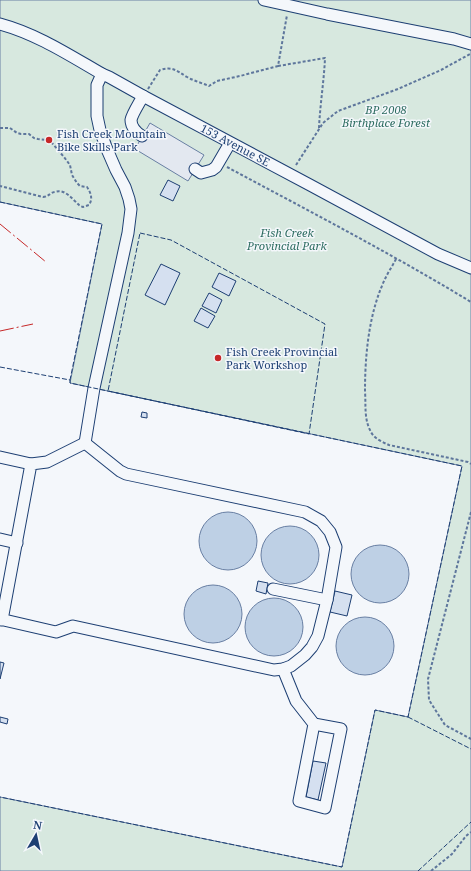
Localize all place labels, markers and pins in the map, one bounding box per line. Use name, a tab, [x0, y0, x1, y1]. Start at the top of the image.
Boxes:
place label: Fish Creek Mountain Bike Skills Park	[57, 126, 166, 154]
marker: Fish Creek Mountain Bike Skills Park	[44, 135, 54, 145]
place label: Fish Creek Provincial Park Workshop	[226, 344, 338, 372]
marker: Fish Creek Provincial Park Workshop	[213, 353, 223, 363]

